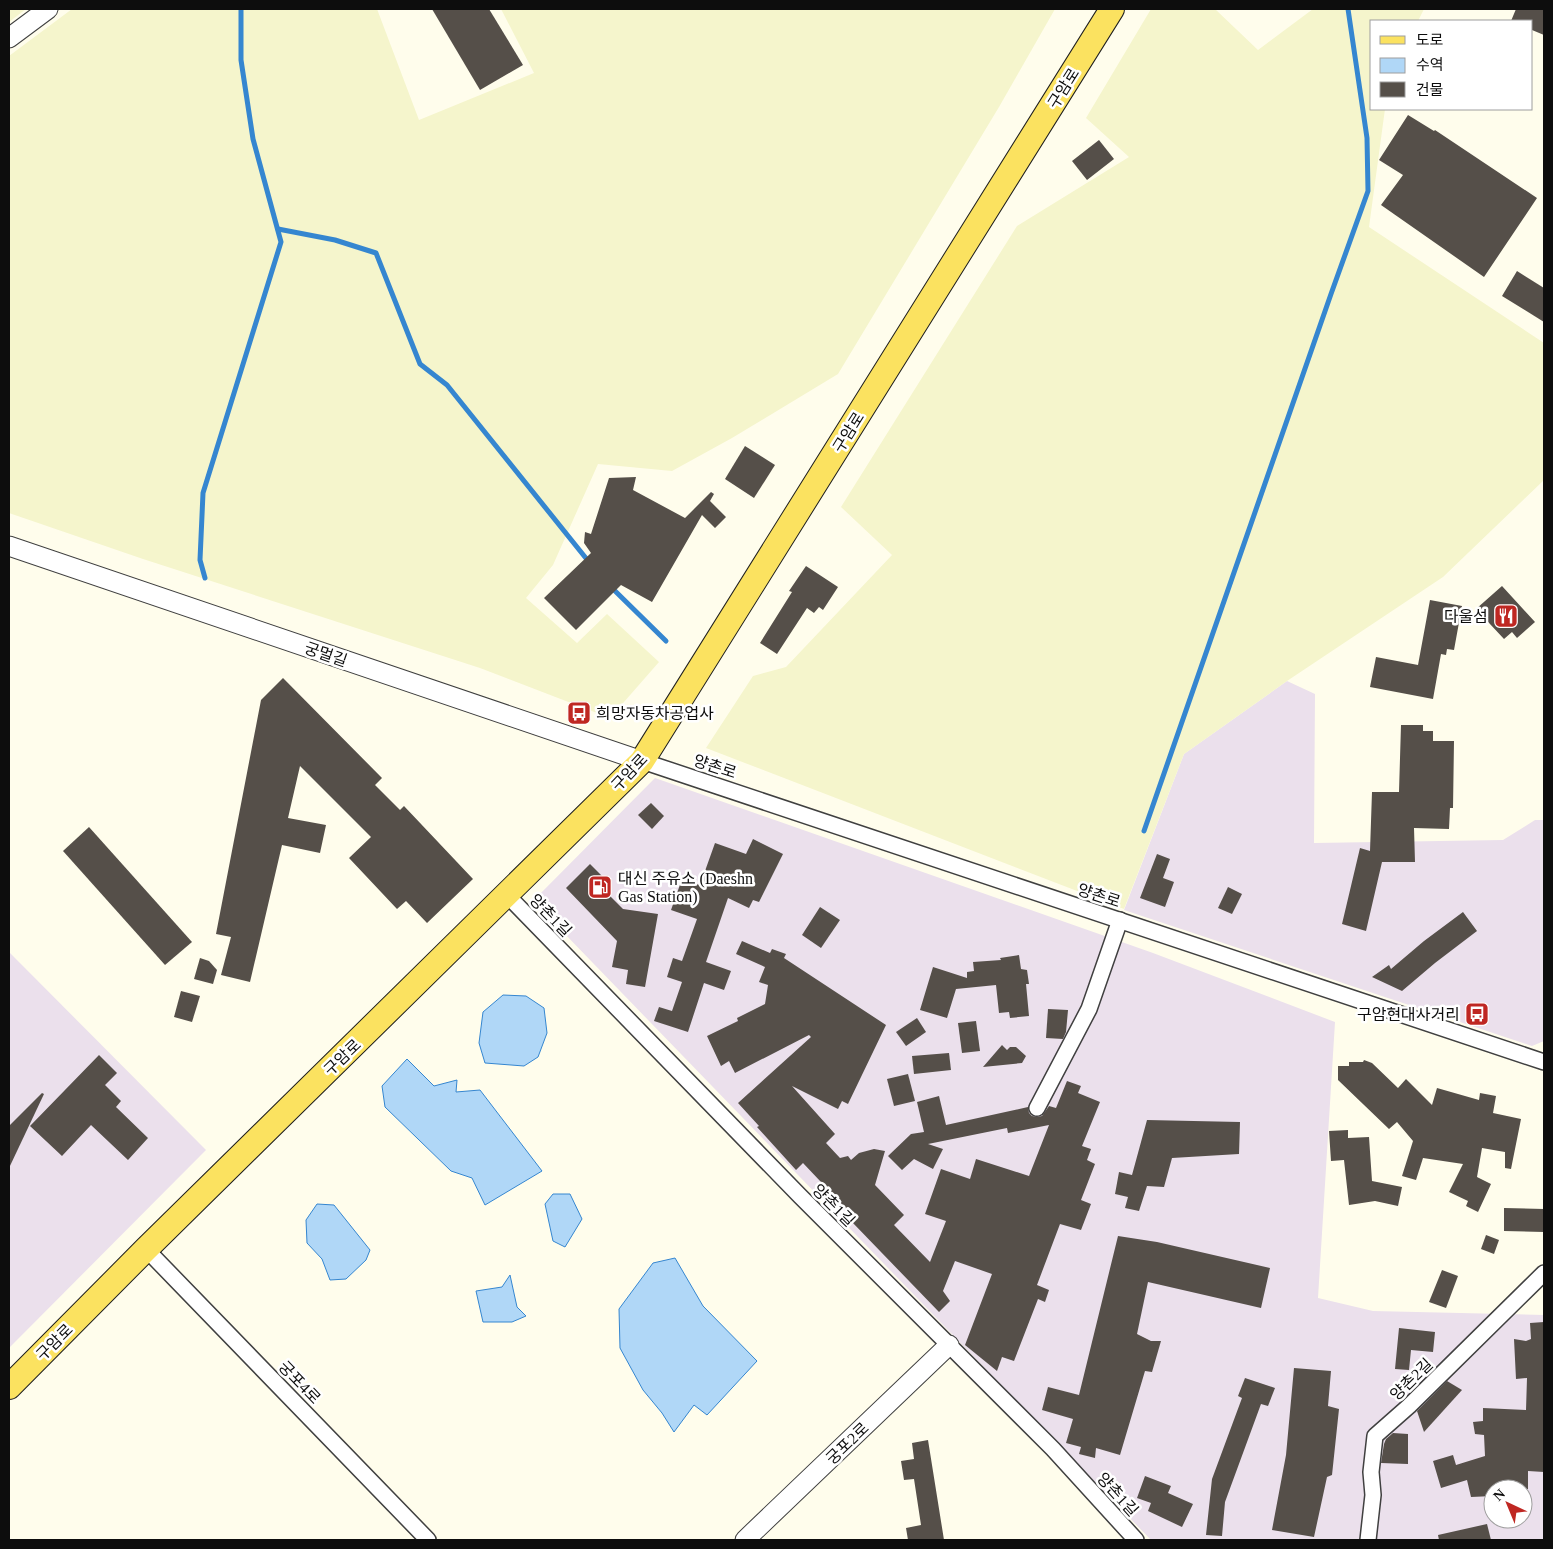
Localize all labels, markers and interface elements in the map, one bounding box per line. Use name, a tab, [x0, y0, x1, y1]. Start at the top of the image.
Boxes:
legend	[1370, 20, 1533, 110]
text: 도로	[1416, 32, 1444, 48]
text: 수역	[1416, 57, 1444, 73]
street label: 구암로	[1045, 65, 1082, 111]
text: 건물	[1416, 82, 1444, 98]
street label: 구암로	[830, 409, 867, 455]
restaurant icon: 다울섬	[1493, 603, 1519, 629]
place label: 다울섬	[1444, 608, 1488, 625]
street label: 궁멀길	[302, 639, 349, 670]
bus stop icon: 희망자동차공업사	[566, 700, 592, 726]
place label: 희망자동차공업사	[596, 705, 714, 722]
street label: 구암로	[608, 750, 651, 794]
street label: 양촌로	[691, 752, 739, 781]
place label: 대신 주유소 (Daeshn Gas Station)	[618, 870, 753, 906]
fuel station icon: 대신 주유소 (Daeshn Gas Station)	[587, 874, 613, 900]
street label: 양촌로	[1075, 881, 1123, 910]
street label: 양촌1길	[526, 891, 575, 940]
bus stop icon: 구암현대사거리	[1464, 1001, 1490, 1027]
place label: 구암현대사거리	[1357, 1006, 1460, 1023]
street label: 구암로	[321, 1036, 364, 1079]
street label: 양촌1길	[809, 1181, 858, 1230]
street label: 구암로	[33, 1321, 76, 1364]
street label: 양촌2길	[1387, 1355, 1436, 1404]
street label: 궁포4로	[275, 1358, 324, 1407]
street label: 궁포2로	[823, 1419, 872, 1468]
street label: 양촌1길	[1094, 1469, 1141, 1519]
north arrow	[1483, 1479, 1533, 1529]
text: N	[1490, 1486, 1508, 1504]

